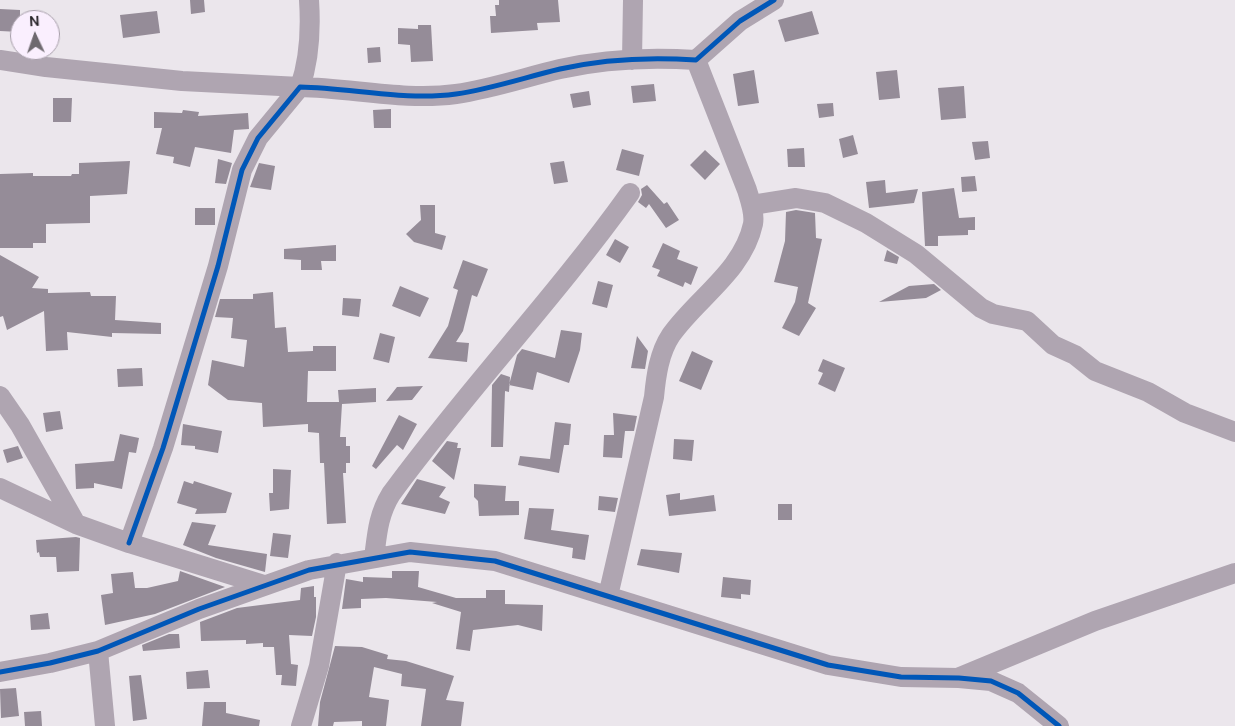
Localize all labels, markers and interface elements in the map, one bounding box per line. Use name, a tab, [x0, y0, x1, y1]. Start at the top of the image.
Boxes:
north arrow	[10, 10, 60, 60]
text: N	[29, 12, 40, 30]

